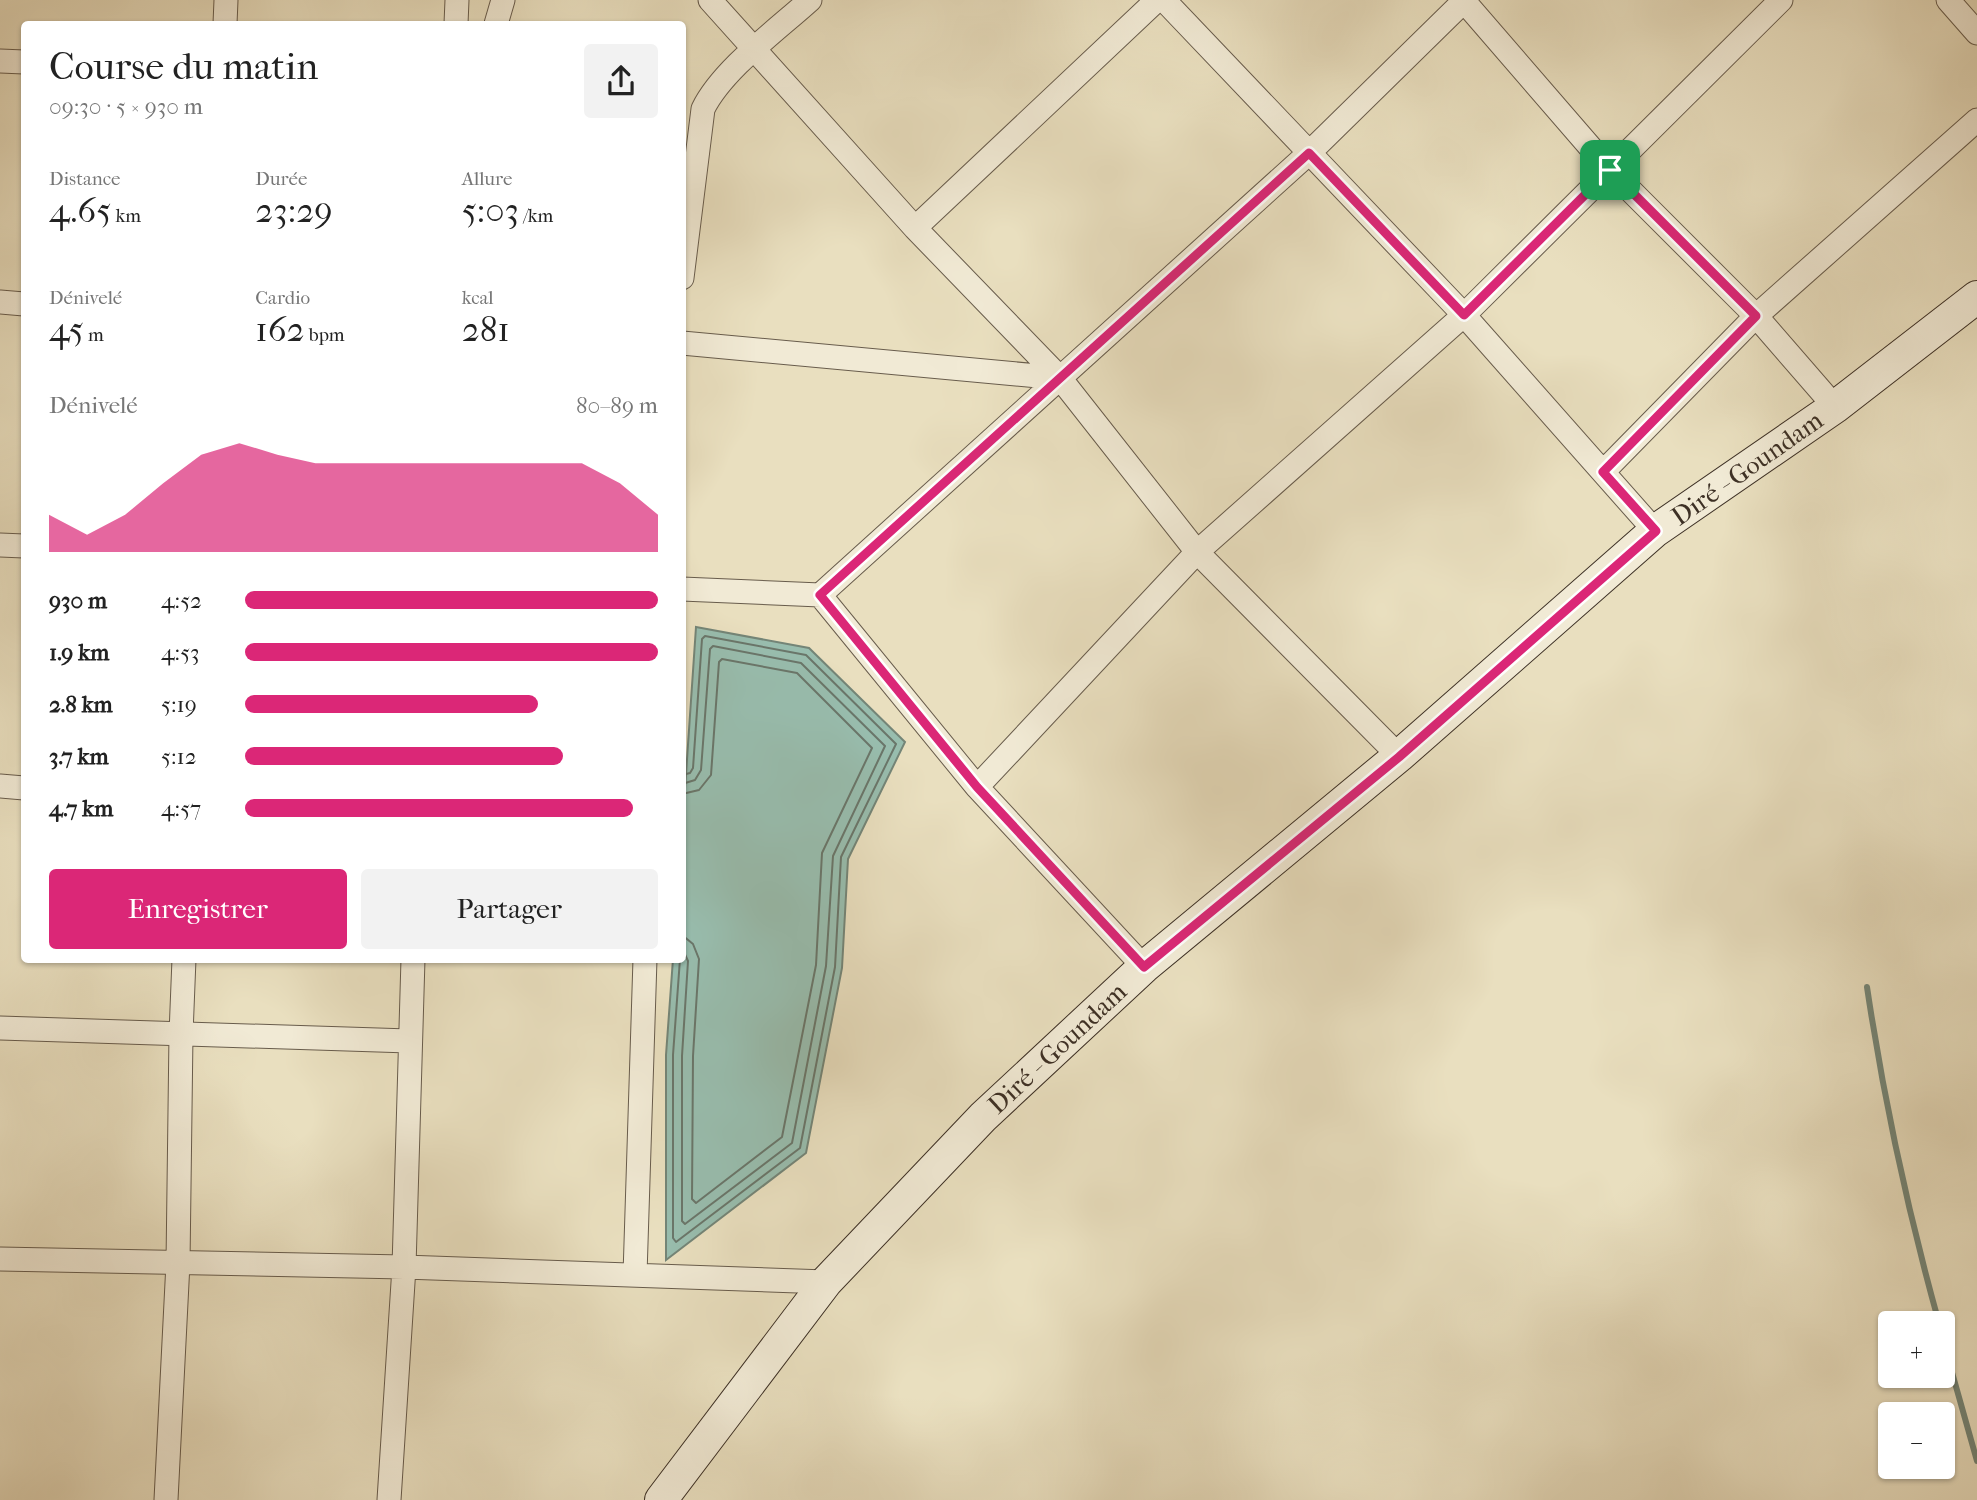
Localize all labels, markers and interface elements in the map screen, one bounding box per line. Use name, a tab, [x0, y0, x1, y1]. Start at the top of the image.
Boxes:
text: Course du matin	[49, 44, 318, 89]
button: share	[584, 44, 658, 118]
text: 09:30 · 5 × 930 m	[49, 93, 203, 120]
pin	[1580, 140, 1640, 200]
icon: arrive	[1591, 151, 1629, 189]
text: Distance	[49, 168, 120, 190]
text: Durée	[255, 168, 307, 190]
text: Allure	[462, 168, 513, 190]
text: 4.65	[49, 190, 111, 231]
text: 23:29	[255, 190, 333, 231]
text: 5:03	[462, 190, 519, 231]
text: km	[111, 205, 141, 227]
text: /km	[519, 205, 553, 227]
text: Dénivelé	[49, 287, 122, 309]
text: Cardio	[255, 287, 310, 309]
text: kcal	[462, 287, 494, 309]
text: 45	[49, 309, 84, 350]
text: 162	[255, 309, 305, 350]
text: 281	[462, 309, 510, 350]
text: m	[84, 324, 104, 346]
text: bpm	[305, 324, 345, 346]
text: Dénivelé	[49, 392, 138, 419]
text: 80–89 m	[576, 392, 658, 419]
street label: Diré - Goundam	[1665, 404, 1829, 532]
text: 930 m	[49, 587, 107, 614]
text: 4:52	[161, 587, 202, 614]
text: 1.9 km	[49, 639, 109, 666]
text: 4:53	[161, 639, 200, 666]
text: 2.8 km	[49, 691, 113, 718]
text: 5:19	[161, 691, 197, 718]
text: 3.7 km	[49, 743, 109, 770]
text: 5:12	[161, 743, 197, 770]
text: 4.7 km	[49, 795, 113, 822]
text: 4:57	[161, 795, 201, 822]
button: Enregistrer	[49, 869, 347, 949]
button: Partager	[361, 869, 658, 949]
street label: Diré - Goundam	[982, 976, 1133, 1120]
map controls	[1878, 1311, 1955, 1479]
button: +	[1878, 1311, 1955, 1388]
button: −	[1878, 1402, 1955, 1479]

